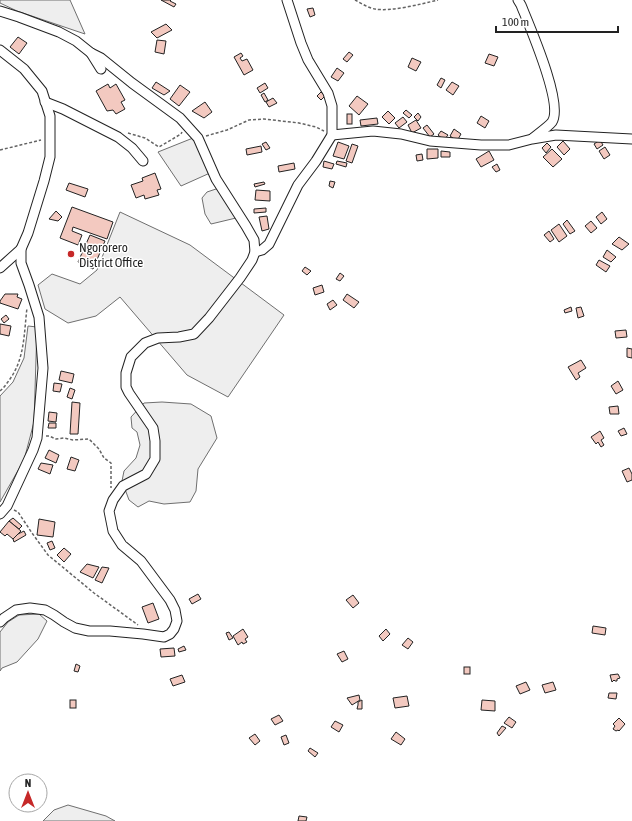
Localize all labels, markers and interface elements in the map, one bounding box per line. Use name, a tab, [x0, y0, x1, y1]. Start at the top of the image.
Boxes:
scale bar	[496, 8, 618, 34]
text: 100 m	[502, 15, 529, 29]
place label: Ngororero District Office	[79, 240, 143, 270]
marker: Ngororero District Office	[66, 249, 76, 259]
north arrow	[8, 773, 48, 813]
text: N	[25, 777, 31, 789]

